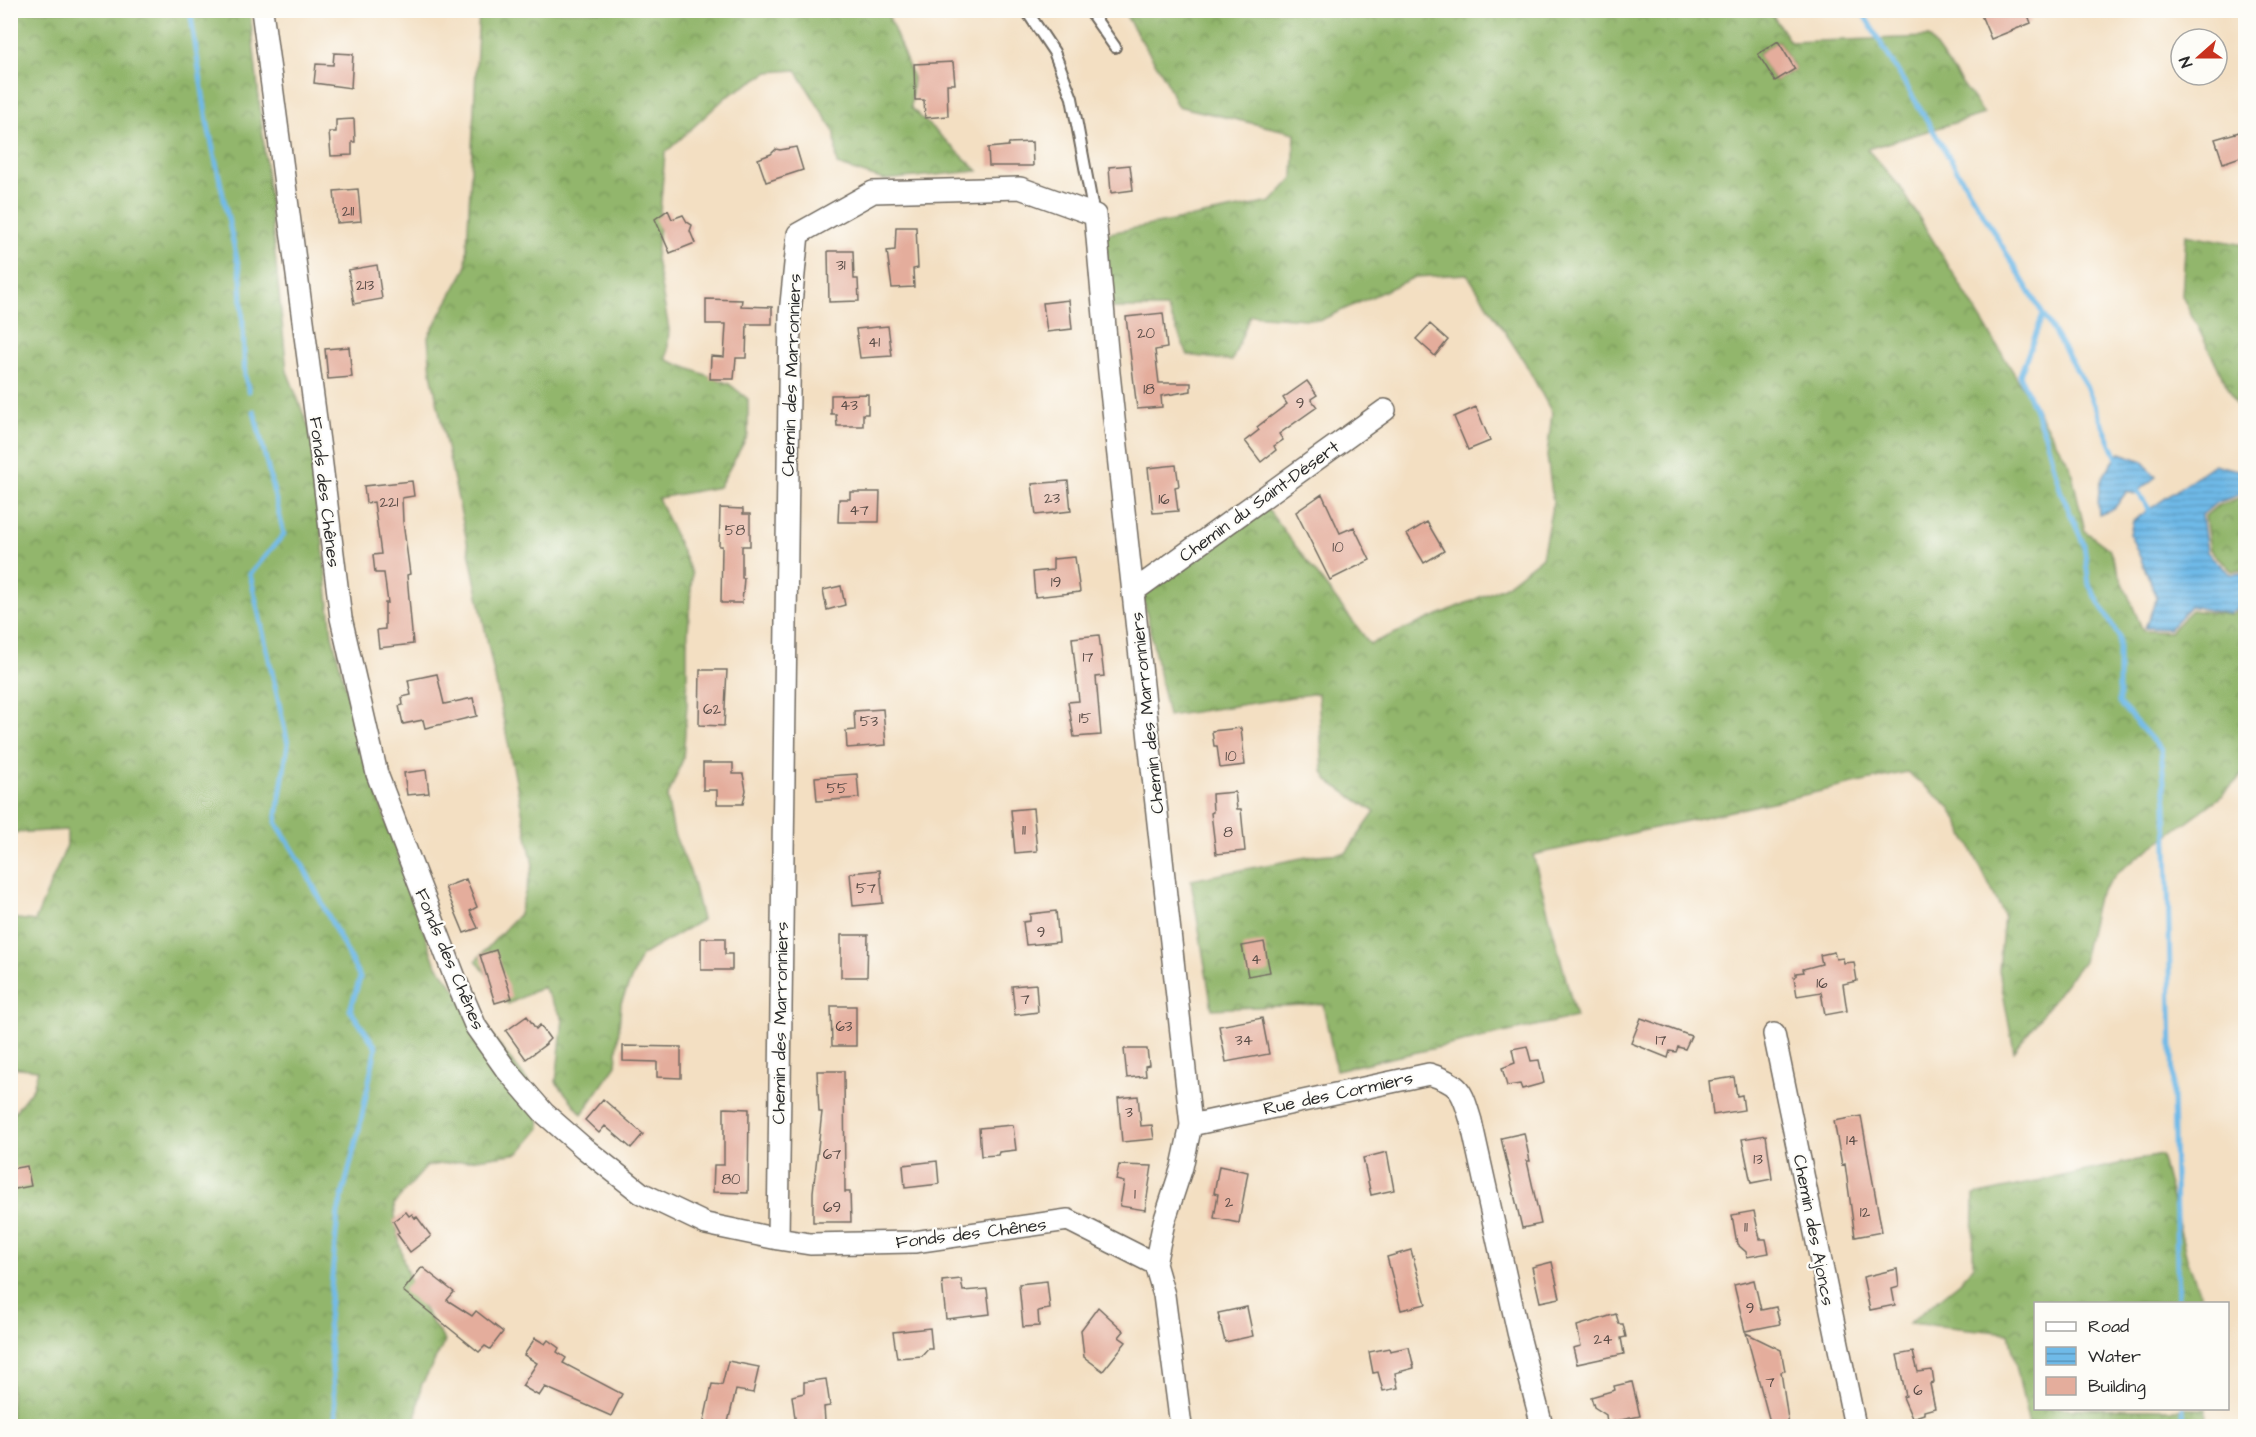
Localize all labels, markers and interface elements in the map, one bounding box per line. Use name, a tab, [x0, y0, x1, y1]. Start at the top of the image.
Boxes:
north arrow	[2169, 27, 2229, 87]
text: N	[2174, 53, 2198, 71]
house number: 211	[342, 201, 354, 222]
house number: 31	[836, 255, 846, 276]
street label: Chemin des Marronniers	[775, 273, 808, 477]
house number: 213	[356, 275, 374, 296]
house number: 20	[1137, 323, 1156, 344]
house number: 41	[868, 332, 880, 353]
house number: 18	[1143, 379, 1155, 400]
house number: 9	[1296, 393, 1304, 414]
house number: 43	[840, 395, 858, 416]
street label: Fonds des Chênes	[303, 415, 346, 569]
street label: Chemin du Saint-Désert	[1174, 434, 1345, 568]
house number: 23	[1044, 488, 1060, 509]
house number: 16	[1158, 489, 1170, 510]
house number: 221	[379, 492, 399, 513]
house number: 47	[849, 500, 869, 521]
house number: 58	[725, 520, 745, 541]
house number: 10	[1332, 537, 1344, 558]
house number: 19	[1051, 572, 1061, 593]
street label: Chemin des Marronniers	[1124, 611, 1171, 815]
house number: 17	[1082, 647, 1094, 668]
house number: 62	[703, 699, 721, 720]
house number: 15	[1079, 708, 1092, 729]
house number: 53	[860, 711, 878, 732]
house number: 10	[1225, 746, 1237, 767]
house number: 55	[826, 778, 848, 799]
house number: 11	[1022, 820, 1026, 841]
house number: 8	[1223, 822, 1233, 843]
house number: 57	[856, 878, 876, 899]
street label: Fonds des Chênes	[408, 885, 491, 1034]
street label: Chemin des Marronniers	[766, 921, 795, 1125]
house number: 9	[1037, 922, 1045, 943]
house number: 4	[1251, 949, 1261, 970]
house number: 16	[1816, 973, 1828, 994]
house number: 7	[1020, 989, 1030, 1010]
house number: 63	[835, 1016, 853, 1037]
house number: 34	[1235, 1030, 1253, 1051]
house number: 17	[1655, 1030, 1667, 1051]
street label: Rue des Cormiers	[1261, 1065, 1415, 1122]
house number: 3	[1125, 1102, 1133, 1123]
house number: 14	[1846, 1130, 1858, 1151]
house number: 67	[823, 1144, 841, 1165]
house number: 13	[1753, 1149, 1763, 1170]
street label: Chemin des Ajoncs	[1787, 1152, 1840, 1308]
house number: 80	[721, 1169, 741, 1190]
house number: 1	[1134, 1184, 1136, 1205]
house number: 2	[1225, 1192, 1234, 1213]
house number: 69	[823, 1197, 841, 1218]
house number: 12	[1860, 1202, 1871, 1223]
street label: Fonds des Chênes	[894, 1212, 1048, 1255]
house number: 11	[1744, 1217, 1748, 1238]
house number: 9	[1746, 1298, 1754, 1319]
legend	[2034, 1302, 2229, 1410]
text: Road	[2088, 1314, 2129, 1339]
house number: 24	[1594, 1329, 1612, 1350]
text: Water	[2088, 1344, 2141, 1369]
house number: 7	[1765, 1372, 1775, 1393]
text: Building	[2088, 1374, 2146, 1400]
house number: 6	[1913, 1380, 1923, 1401]

